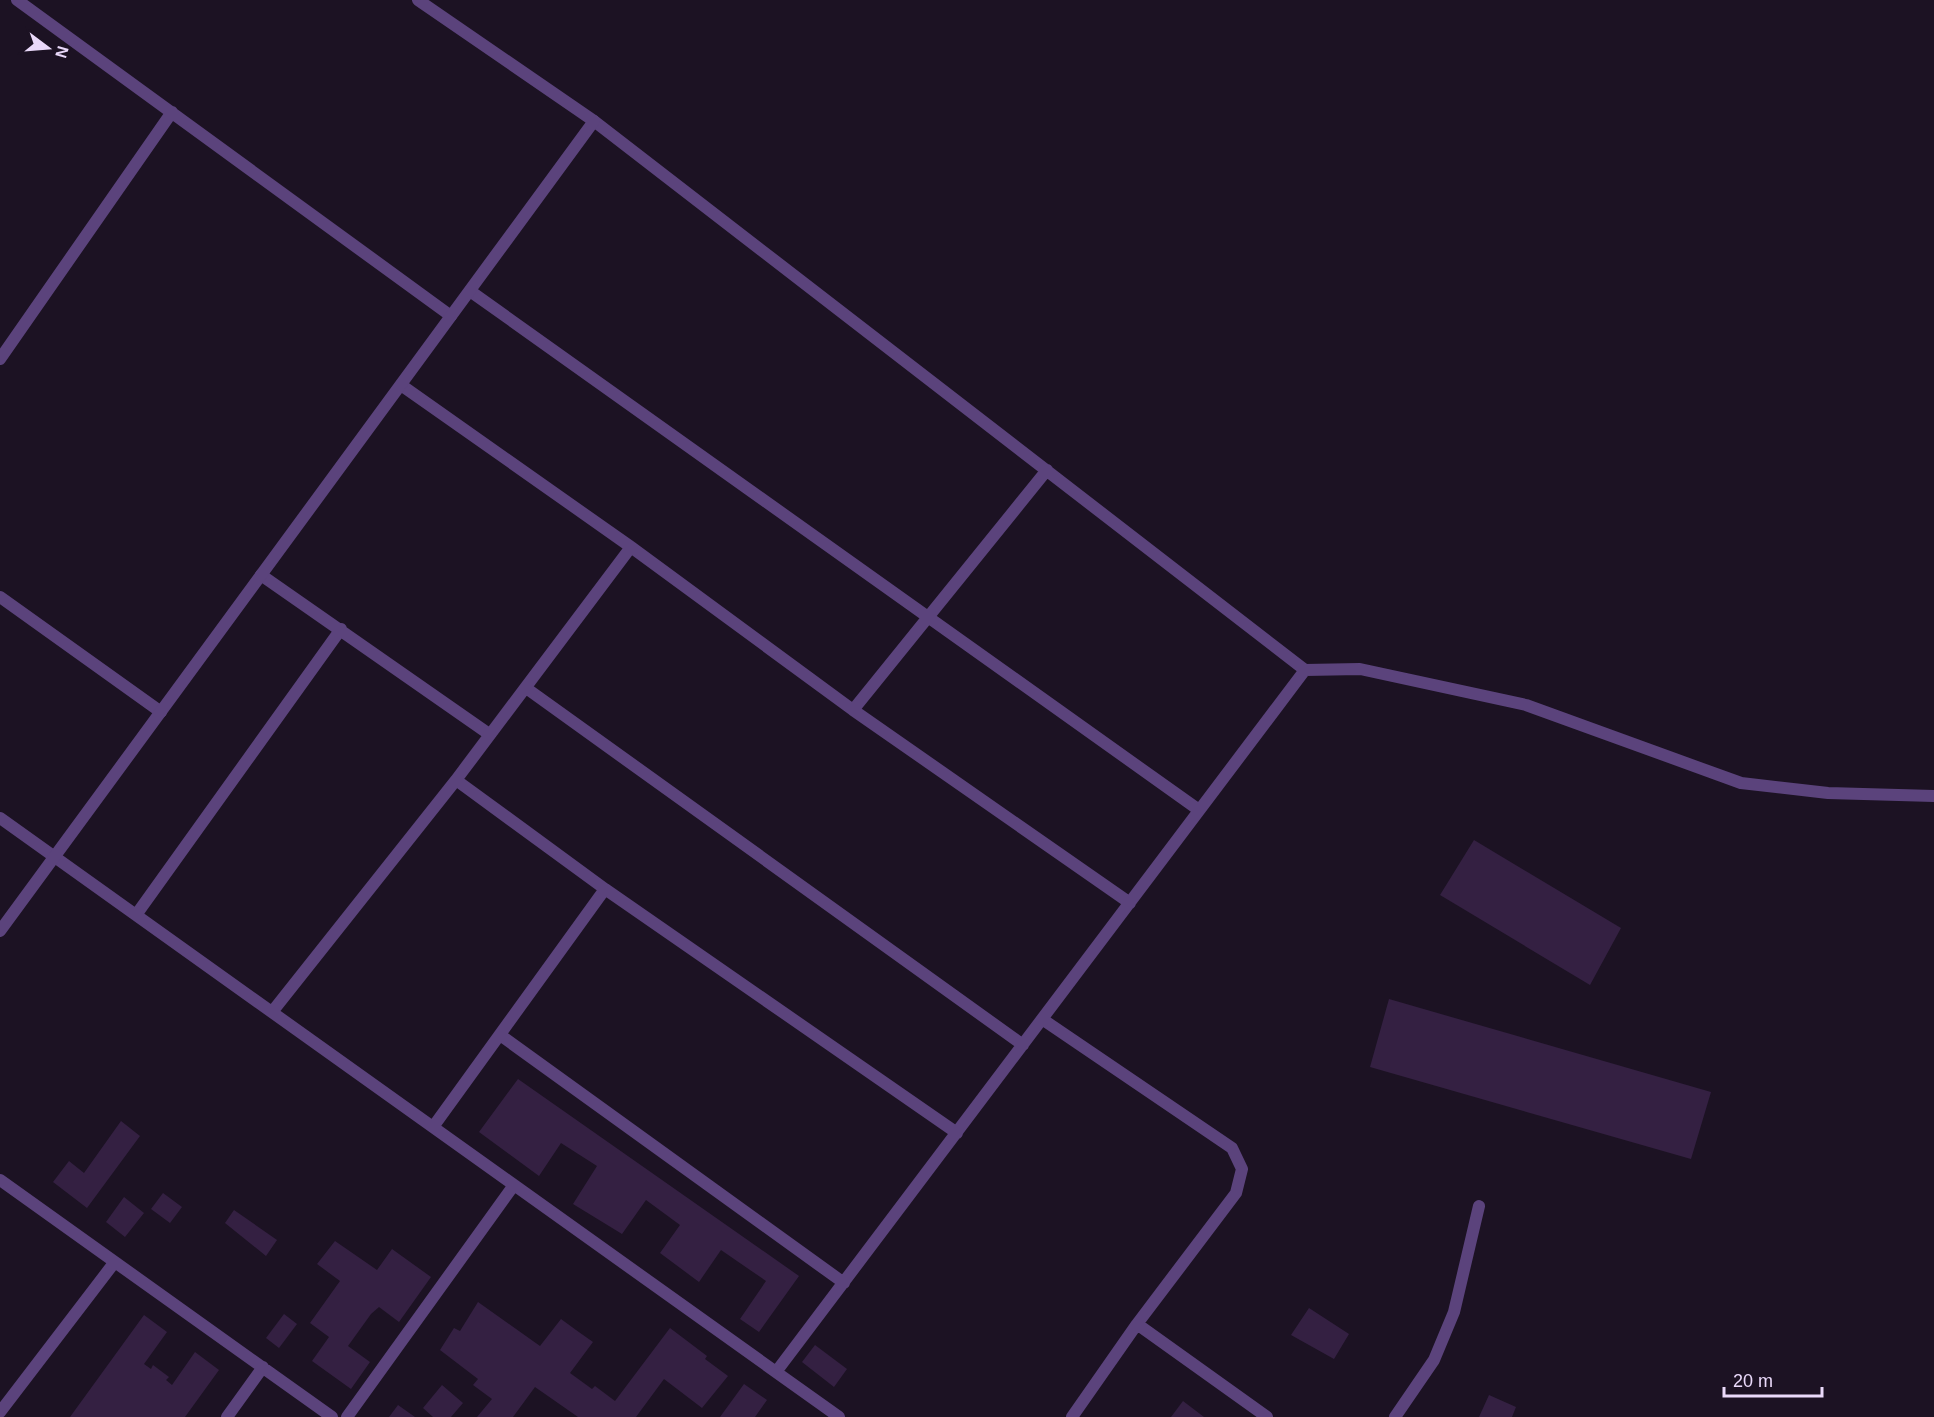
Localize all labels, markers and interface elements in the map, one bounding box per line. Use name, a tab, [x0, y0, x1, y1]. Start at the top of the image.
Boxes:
north arrow	[18, 18, 78, 78]
text: N	[52, 44, 72, 60]
scale bar	[1724, 1360, 1822, 1398]
text: 20 m	[1733, 1371, 1773, 1391]

